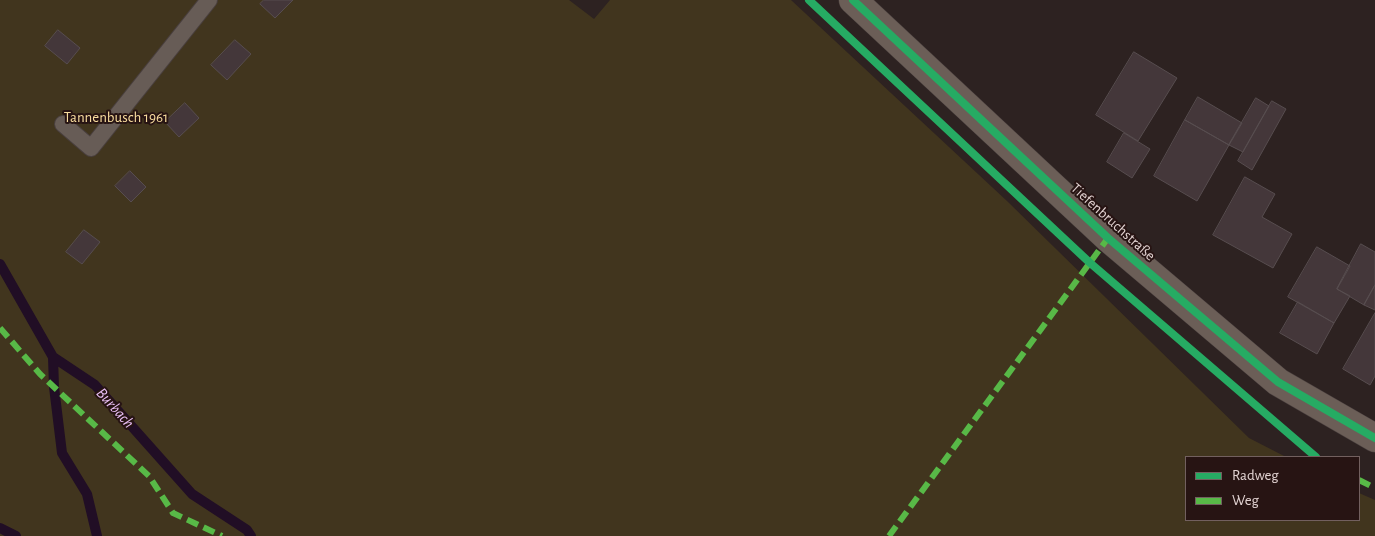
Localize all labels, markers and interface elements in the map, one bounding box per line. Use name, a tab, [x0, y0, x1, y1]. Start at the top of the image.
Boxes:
park label: Tannenbusch 1961	[64, 108, 168, 126]
street label: Tiefenbruchstraße	[1067, 179, 1159, 265]
water label: Burbach	[92, 384, 138, 432]
legend	[1185, 456, 1360, 521]
text: Radweg	[1232, 468, 1279, 483]
text: Weg	[1232, 493, 1259, 508]

